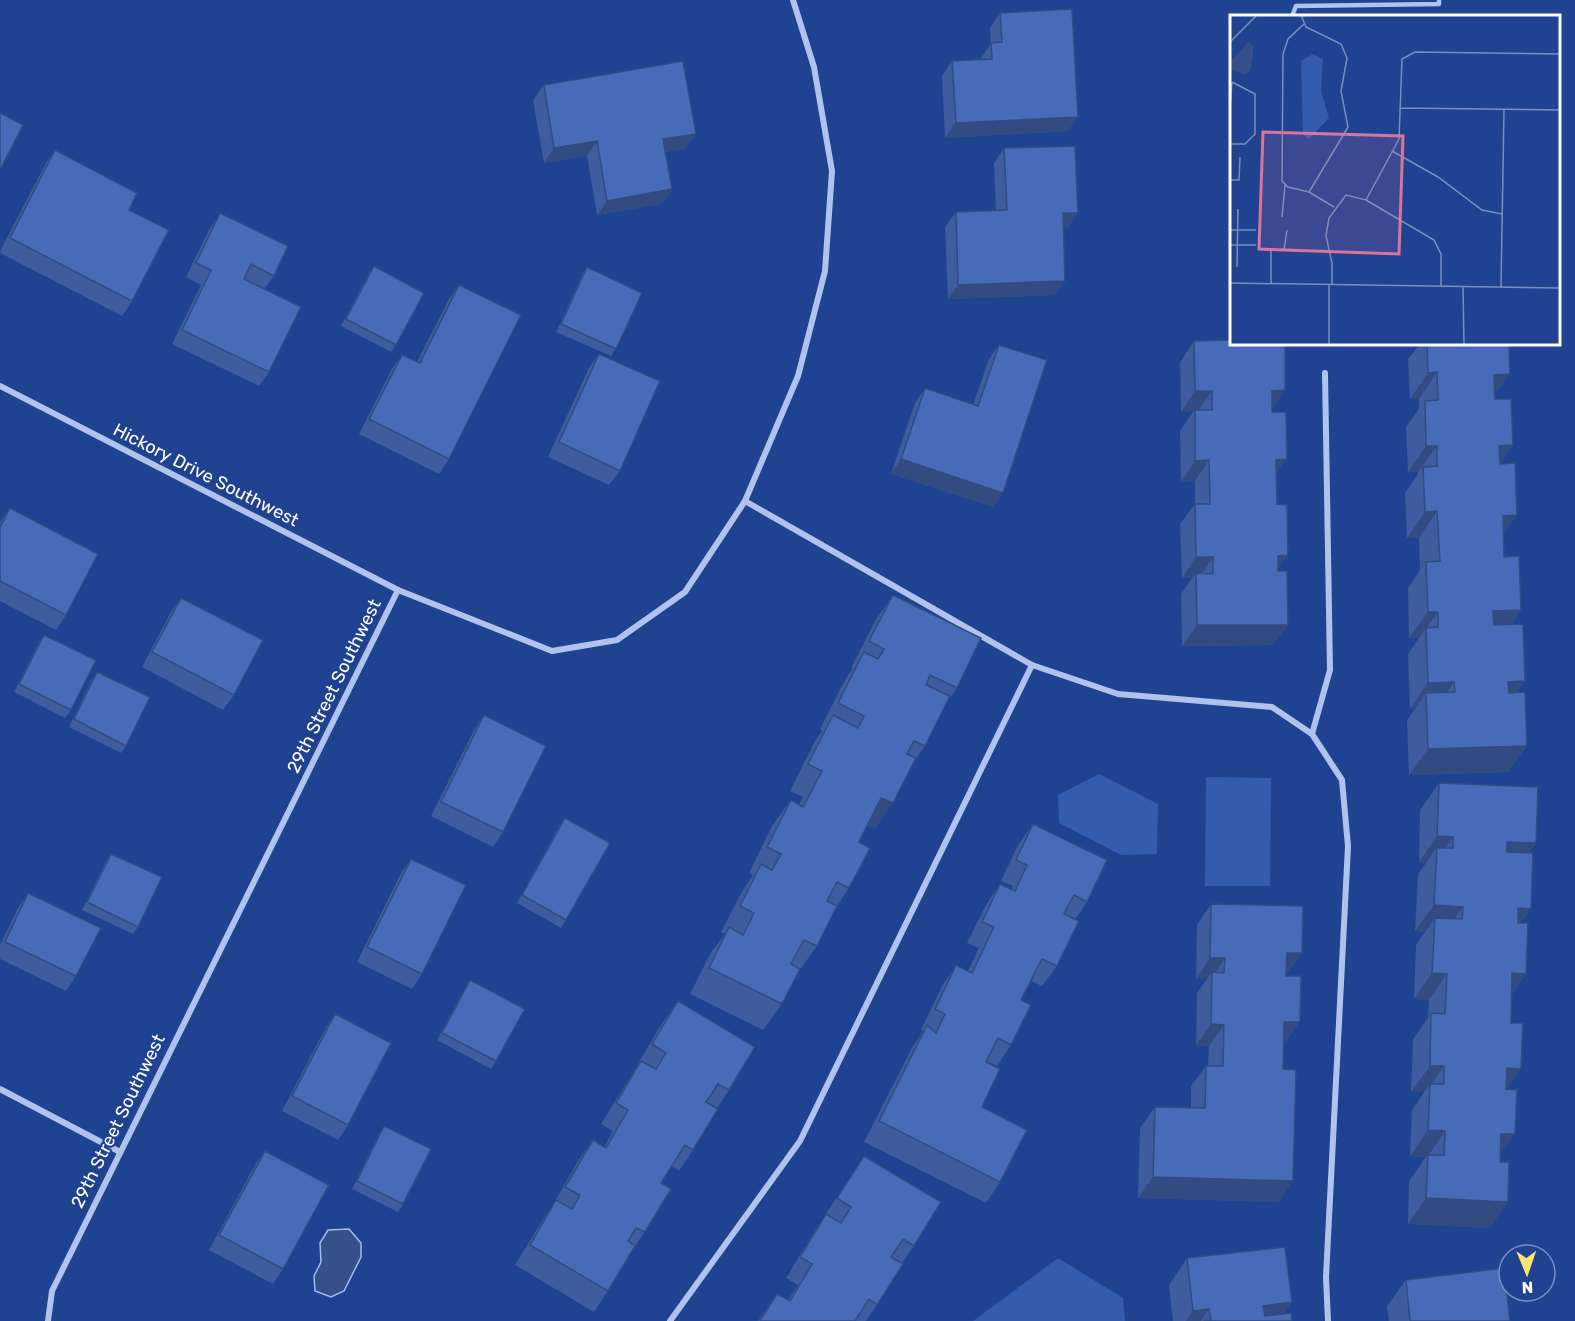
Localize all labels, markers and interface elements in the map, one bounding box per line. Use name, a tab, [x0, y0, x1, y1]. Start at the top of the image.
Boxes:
inset map	[1230, 15, 1560, 345]
street label: Hickory Drive Southwest	[109, 419, 303, 531]
street label: 29th Street Southwest	[282, 595, 386, 777]
street label: 29th Street Southwest	[66, 1030, 170, 1212]
north arrow	[1497, 1243, 1557, 1303]
text: N	[1521, 1278, 1534, 1297]

